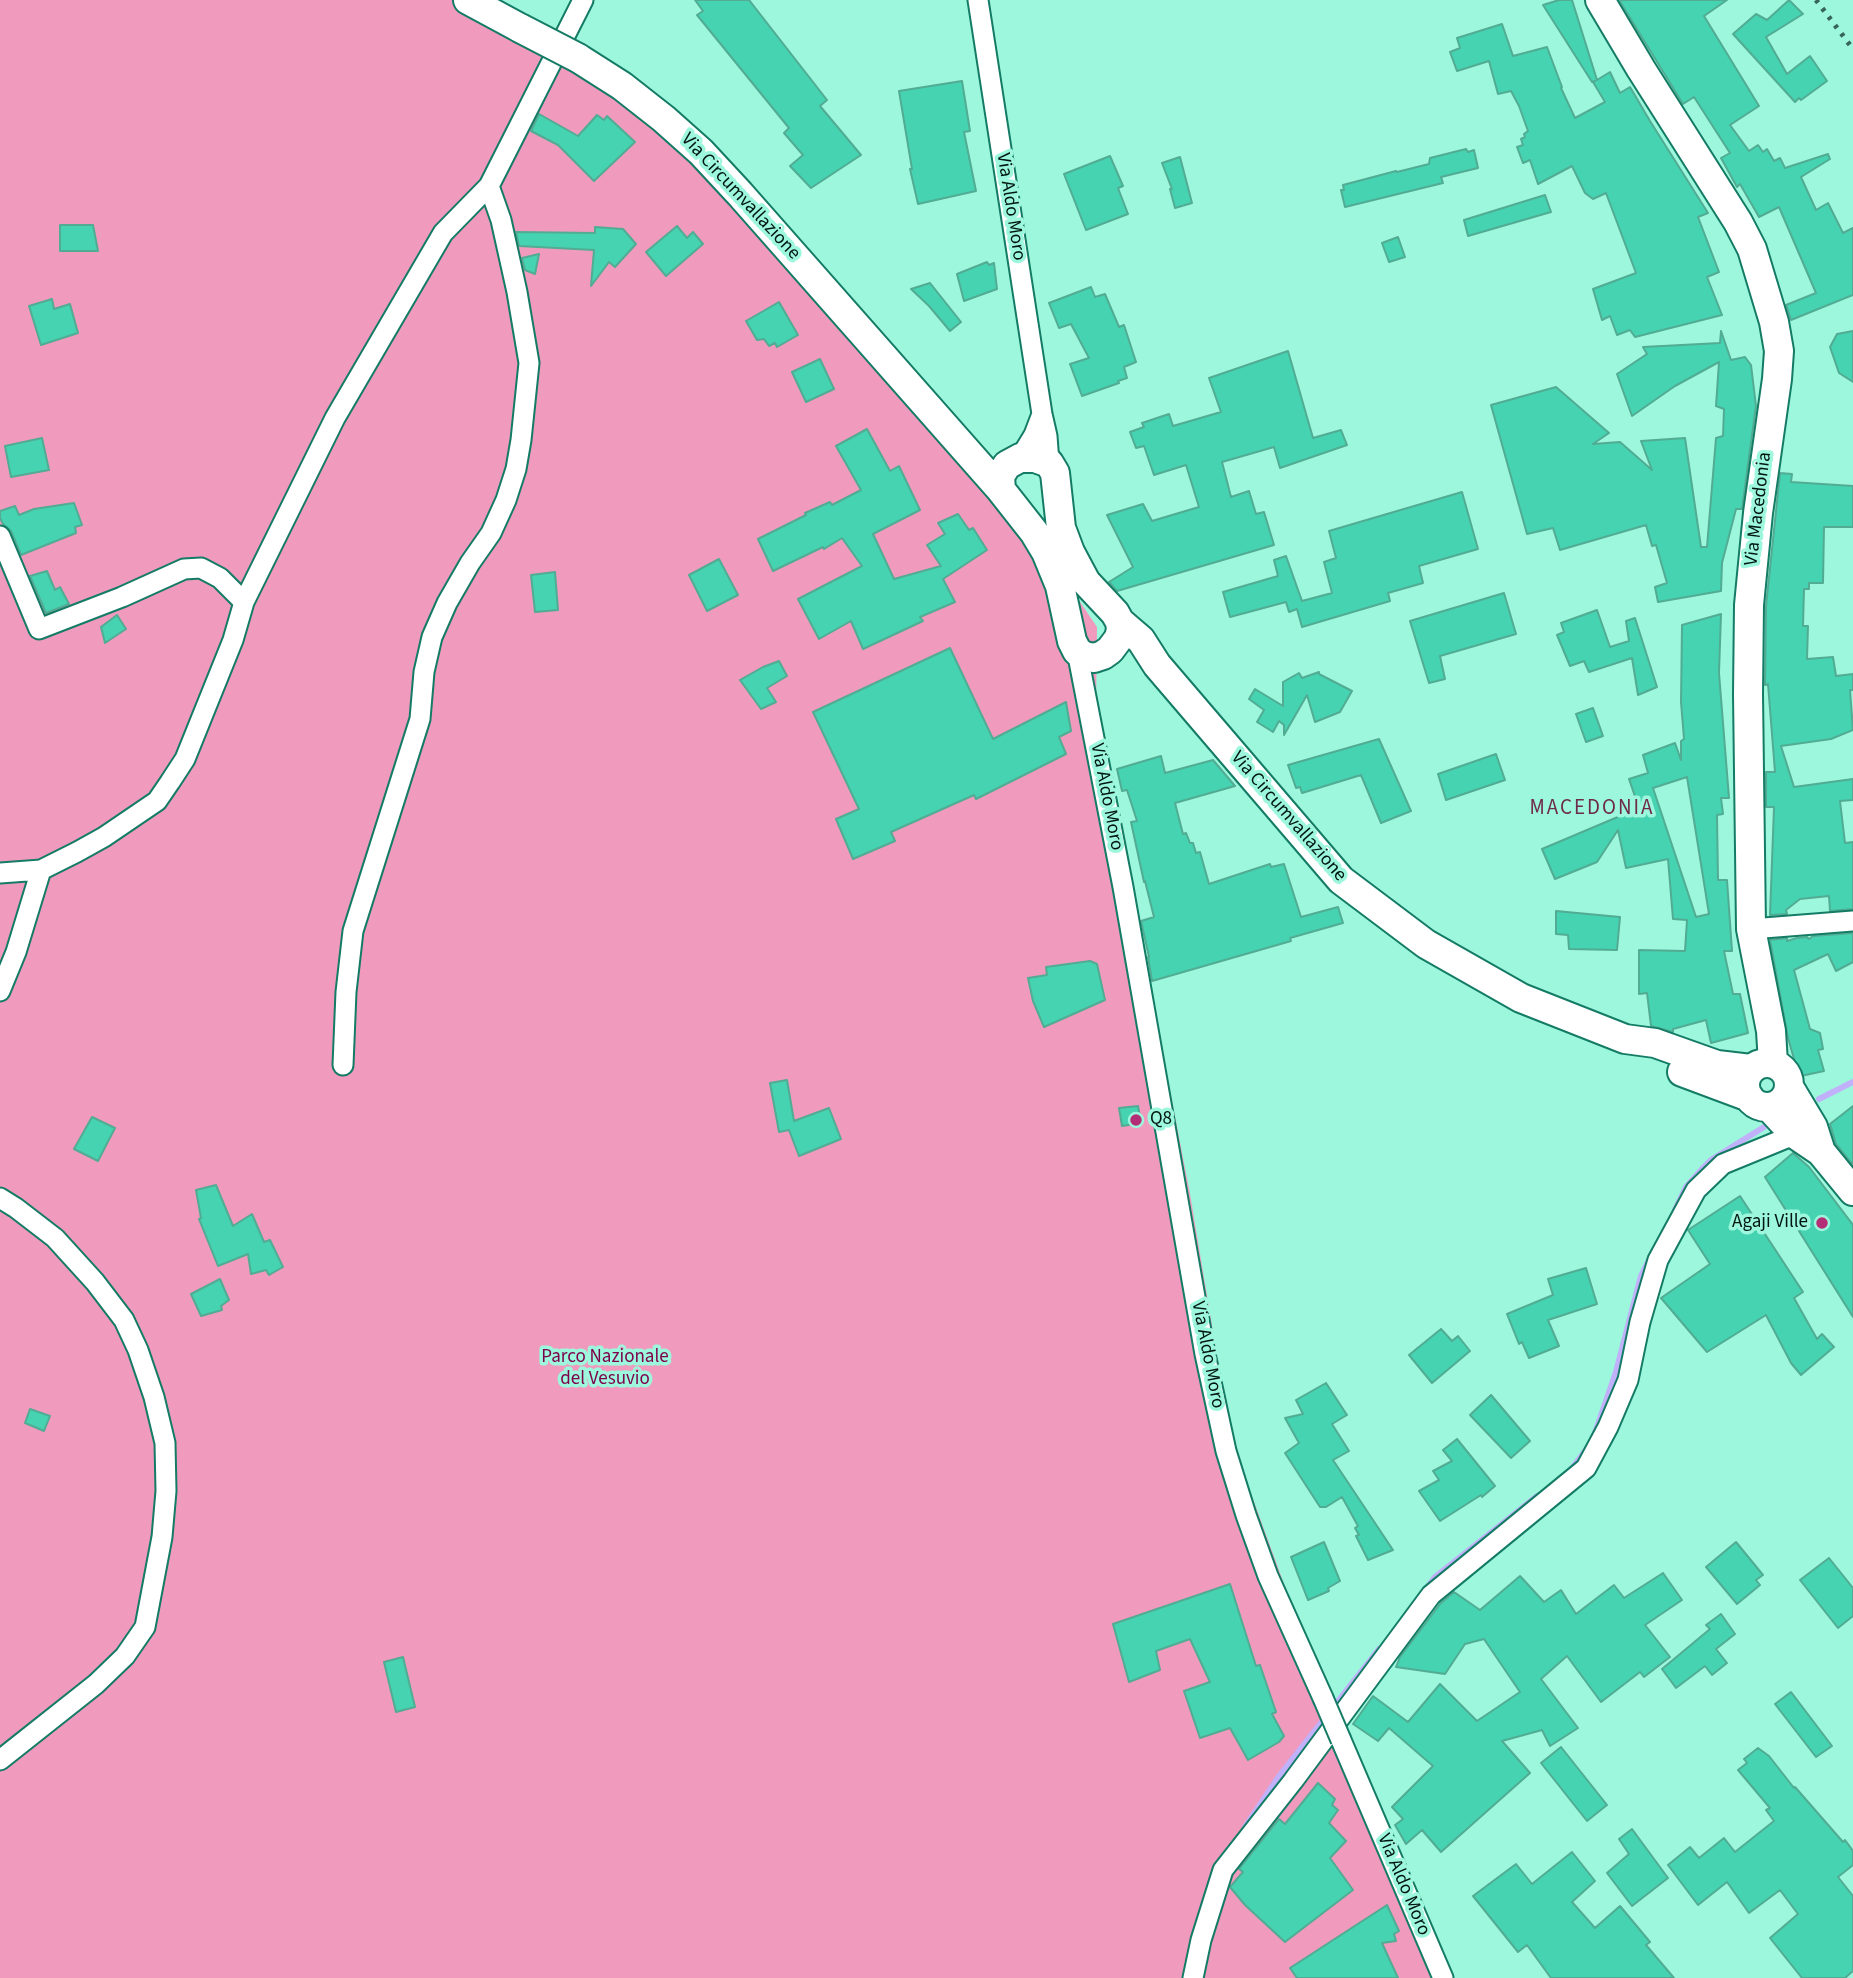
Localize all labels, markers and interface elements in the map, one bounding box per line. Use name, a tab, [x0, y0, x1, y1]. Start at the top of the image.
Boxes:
street label: Via Circumvallazione	[675, 129, 805, 265]
street label: Via Aldo Moro	[990, 152, 1030, 262]
street label: Via Macedonia	[1741, 451, 1777, 567]
street label: Via Aldo Moro	[1084, 742, 1128, 852]
street label: Via Circumvallazione	[1225, 747, 1351, 887]
district label: MACEDONIA	[1531, 796, 1653, 822]
place label: Q8	[1150, 1109, 1172, 1131]
marker: Q8	[1128, 1112, 1144, 1128]
place label: Agaji Ville	[1732, 1212, 1808, 1234]
marker: Agaji Ville	[1814, 1215, 1830, 1231]
street label: Via Aldo Moro	[1185, 1300, 1229, 1410]
park label: Parco Nazionale del Vesuvio	[541, 1347, 669, 1391]
street label: Via Aldo Moro	[1371, 1831, 1435, 1939]

